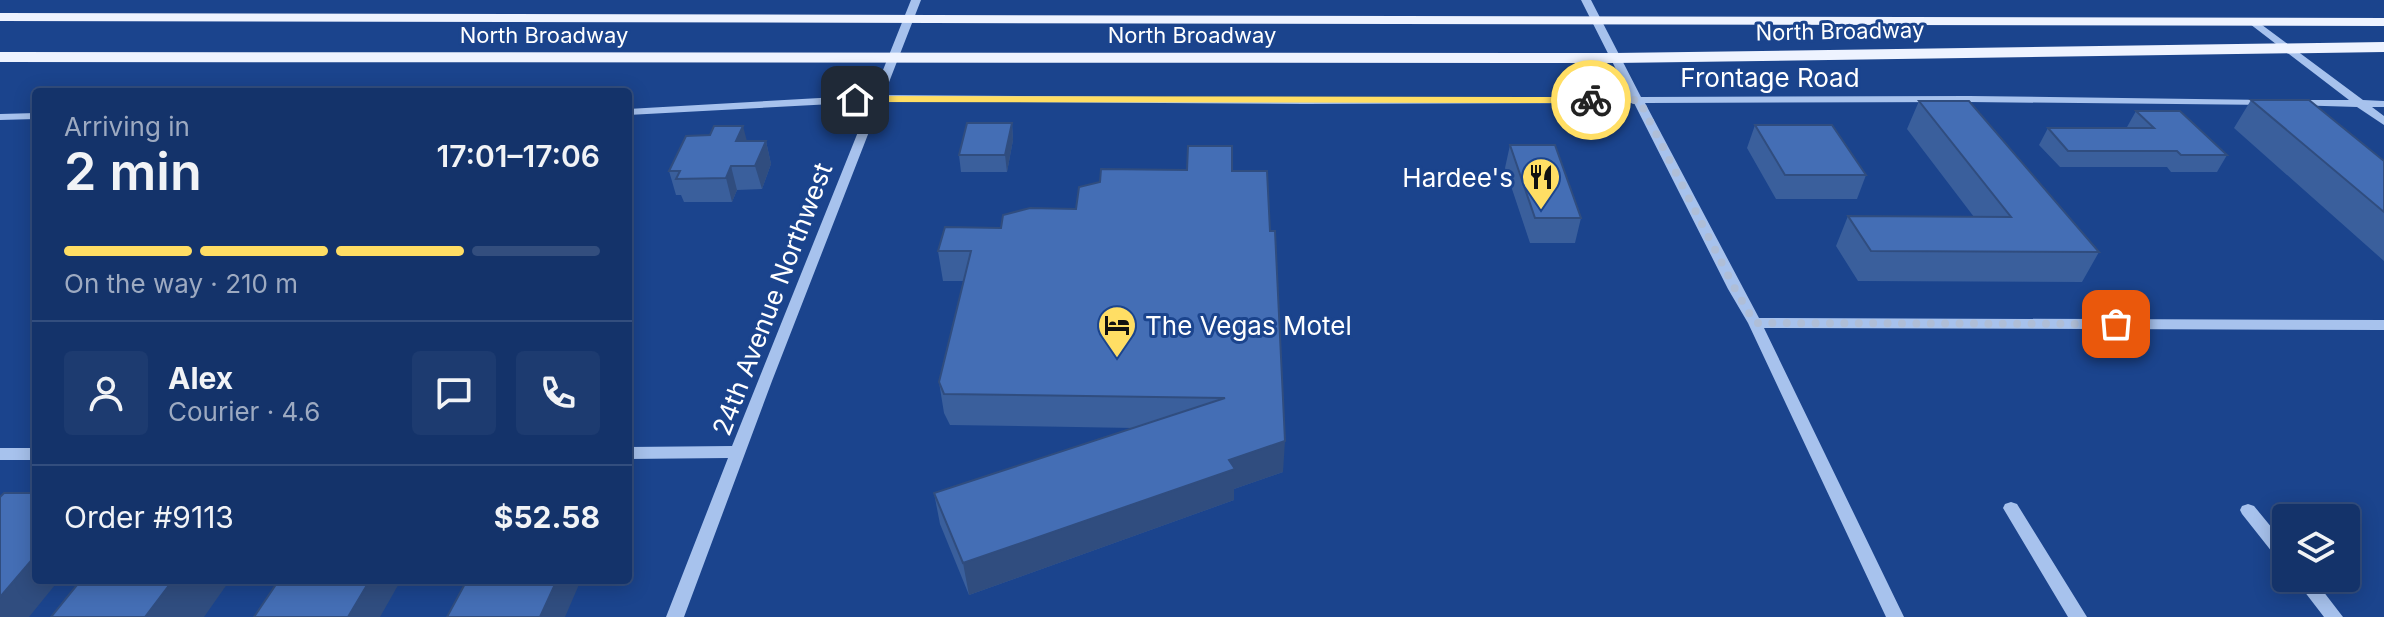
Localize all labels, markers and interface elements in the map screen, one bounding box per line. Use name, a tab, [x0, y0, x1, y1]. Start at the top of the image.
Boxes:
street label: North Broadway	[1755, 17, 1925, 45]
street label: North Broadway	[460, 22, 628, 48]
street label: North Broadway	[1108, 22, 1276, 48]
courier	[1551, 60, 1631, 140]
street label: Frontage Road	[1680, 62, 1860, 93]
pin	[821, 66, 889, 134]
icon: home	[833, 78, 877, 122]
icon: bike	[1569, 78, 1613, 122]
text: Arriving in	[64, 111, 190, 142]
text: 17:01–17:06	[436, 138, 600, 174]
text: 2 min	[64, 140, 202, 203]
restaurant icon: Hardee's	[1520, 156, 1562, 211]
street label: 24th Avenue Northwest	[706, 158, 838, 440]
place label: Hardee's	[1402, 162, 1513, 193]
text: On the way · 210 m	[64, 268, 298, 299]
pin	[2082, 290, 2150, 358]
icon: bag	[2094, 302, 2138, 346]
hotel icon: The Vegas Motel	[1096, 304, 1138, 359]
place label: The Vegas Motel	[1145, 310, 1352, 341]
button: person	[64, 351, 148, 435]
button: chat	[412, 351, 496, 435]
button: phone	[516, 351, 600, 435]
text: Alex	[168, 360, 233, 396]
text: Courier · 4.6	[168, 396, 320, 427]
text: Order #9113	[64, 499, 234, 535]
text: $52.58	[494, 499, 600, 535]
map controls	[2272, 504, 2360, 592]
button: layers	[2272, 504, 2360, 592]

